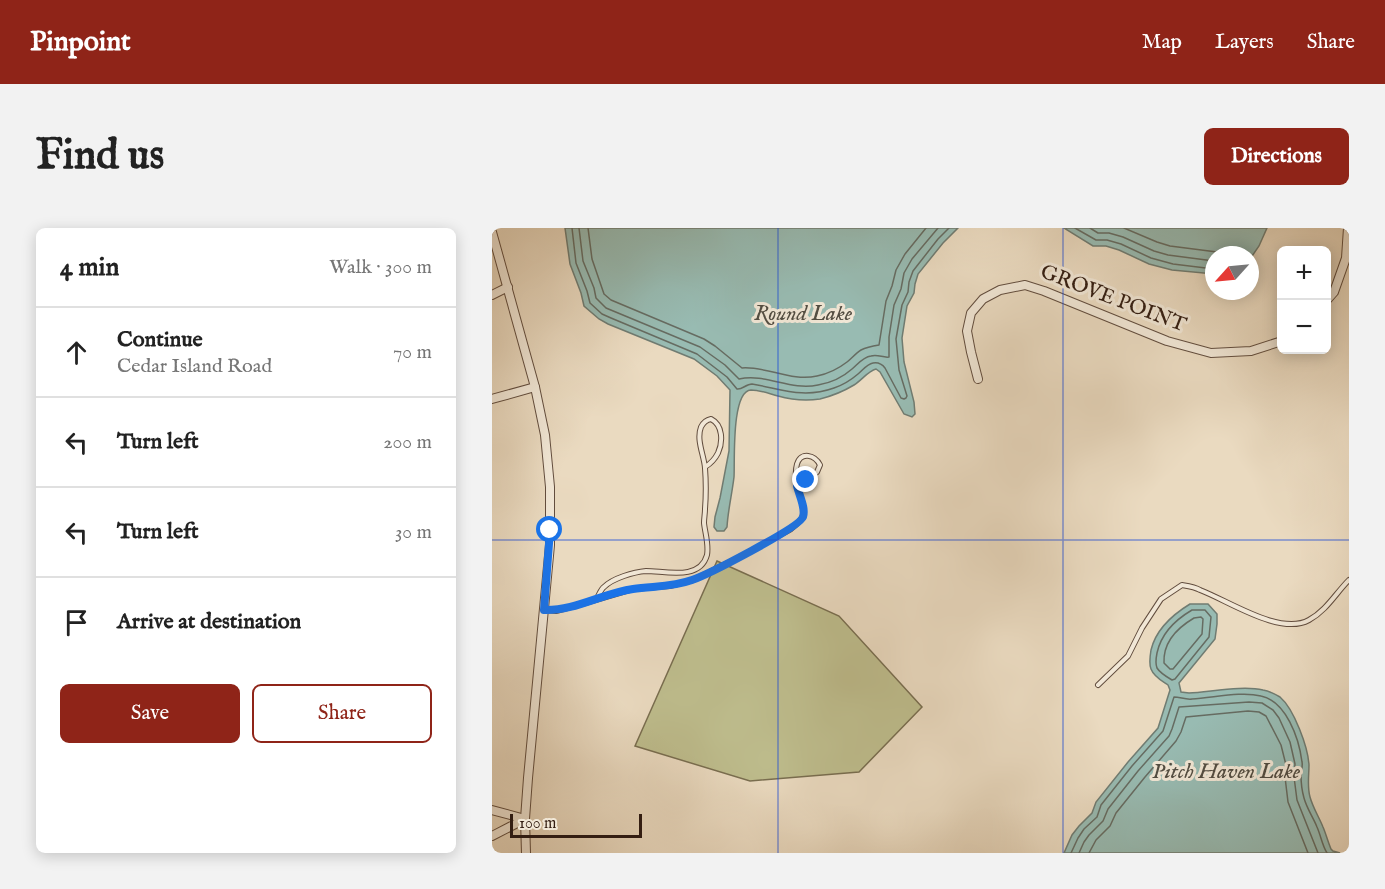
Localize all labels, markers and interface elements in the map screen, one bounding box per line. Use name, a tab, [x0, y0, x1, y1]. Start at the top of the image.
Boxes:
text: Pinpoint	[30, 25, 131, 60]
text: Map	[1142, 29, 1182, 56]
text: Layers	[1215, 29, 1274, 56]
text: Share	[1307, 29, 1355, 56]
button: Directions	[1204, 128, 1349, 185]
text: Find us	[36, 130, 164, 183]
north arrow	[1205, 246, 1259, 300]
map controls	[1277, 246, 1331, 354]
button: +	[1277, 246, 1331, 300]
text: 4 min	[60, 251, 119, 284]
text: Walk · 300 m	[329, 255, 432, 280]
street label: GROVE POINT	[1036, 259, 1190, 339]
water label: Round Lake	[754, 300, 853, 328]
button: −	[1277, 300, 1331, 354]
text: Continue	[117, 326, 203, 354]
icon: ahead	[60, 336, 93, 369]
text: 70 m	[393, 340, 432, 365]
text: Cedar Island Road	[117, 354, 272, 379]
icon: left	[60, 426, 93, 459]
text: Turn left	[117, 428, 199, 456]
text: 200 m	[383, 430, 432, 455]
route end	[792, 466, 818, 492]
icon: left	[60, 516, 93, 549]
route start	[536, 516, 562, 542]
text: Turn left	[117, 518, 199, 546]
text: 30 m	[395, 520, 432, 545]
icon: arrive	[60, 606, 93, 639]
text: Arrive at destination	[117, 608, 301, 636]
button: Save	[60, 684, 240, 743]
button: Share	[252, 684, 432, 743]
water label: Pitch Haven Lake	[1152, 758, 1301, 786]
scale bar	[510, 811, 642, 838]
text: 100 m	[519, 814, 556, 834]

